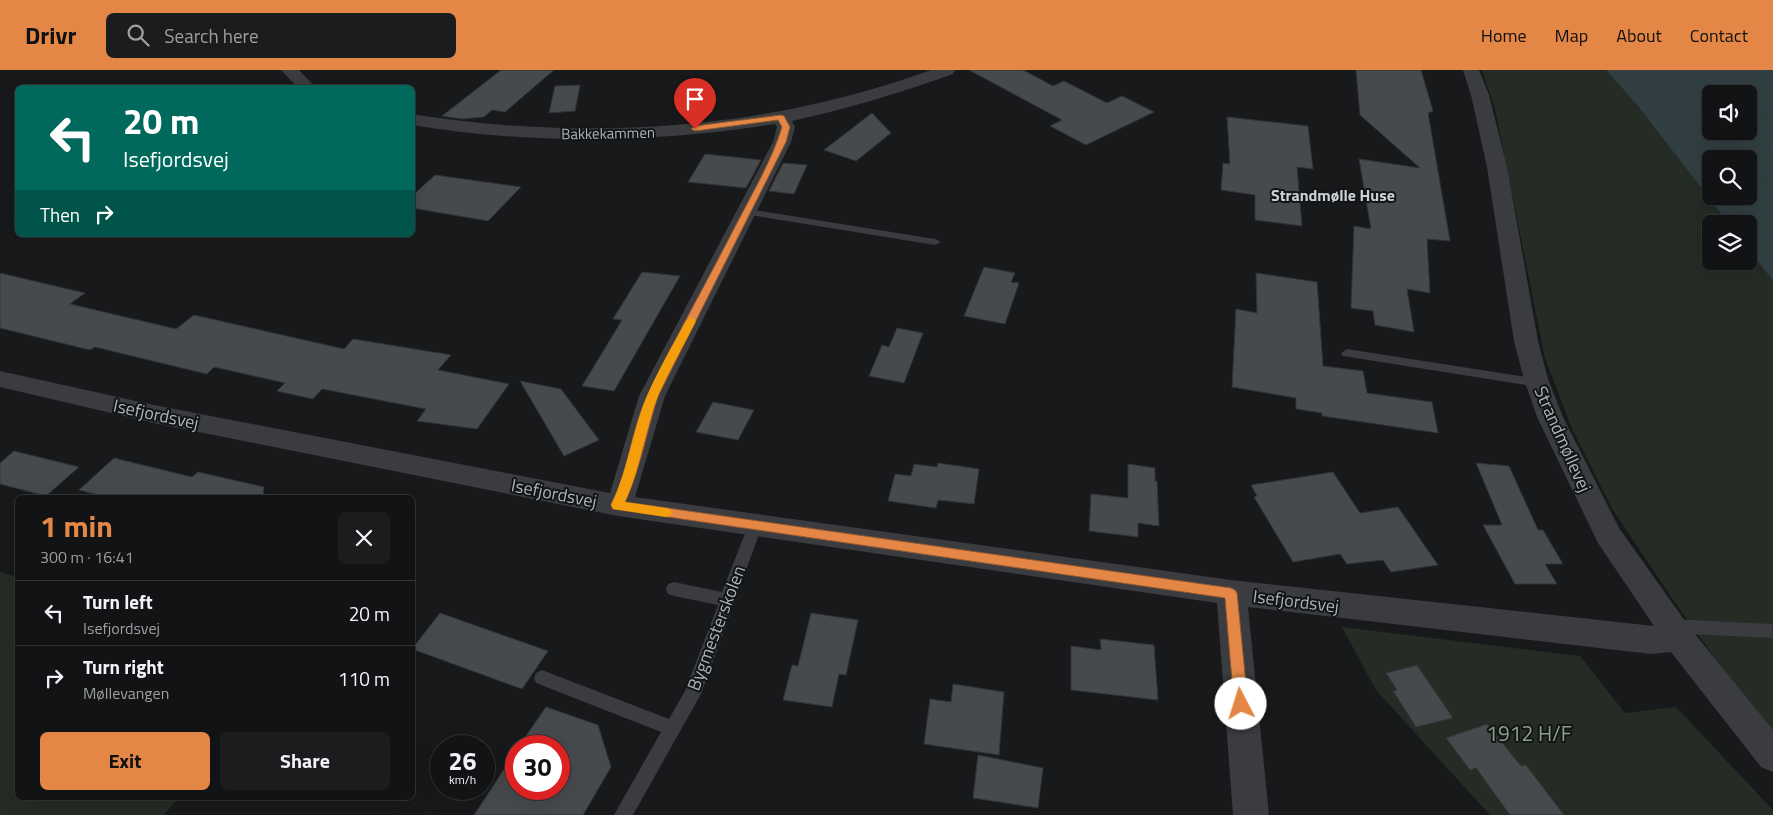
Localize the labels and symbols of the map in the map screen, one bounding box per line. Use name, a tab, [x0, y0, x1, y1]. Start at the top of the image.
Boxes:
pin	[674, 78, 716, 129]
street label: Bakkekammen	[561, 121, 655, 145]
district label: Strandmølle Huse	[1271, 183, 1395, 207]
street label: Strandmøllevej	[1528, 382, 1598, 496]
street label: Isefjordsvej	[111, 392, 201, 436]
street label: Isefjordsvej	[509, 471, 599, 515]
street label: Bygmesterskolen	[680, 561, 752, 695]
street label: Isefjordsvej	[1251, 582, 1341, 620]
position arrow	[1214, 677, 1266, 729]
park label: 1912 H/F	[1486, 717, 1572, 749]
speed limit sign: 30	[505, 735, 570, 800]

